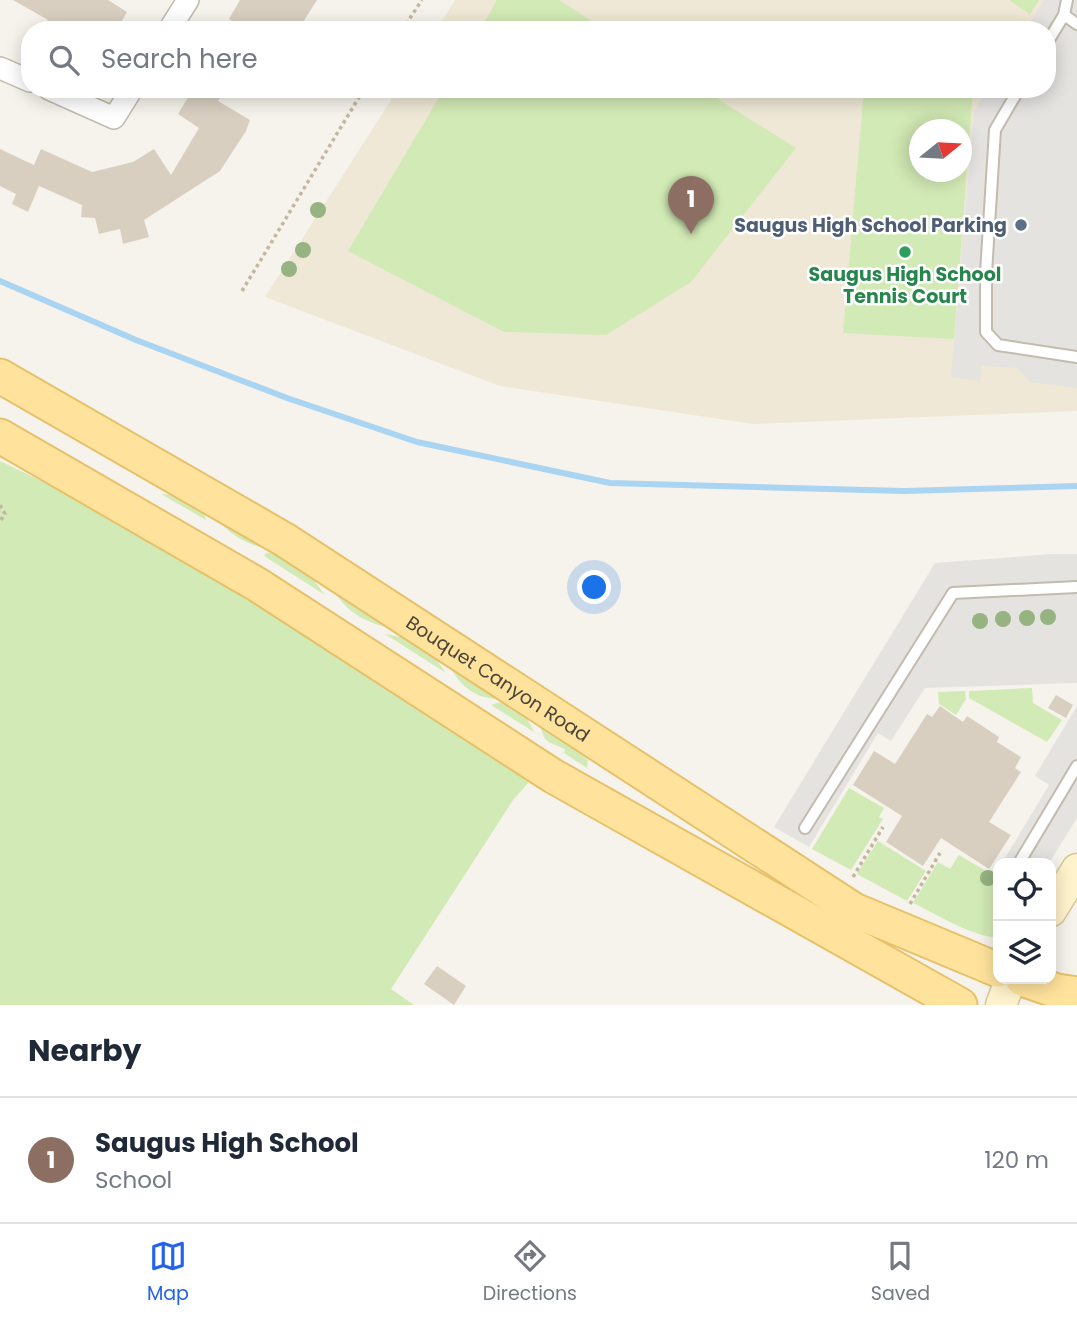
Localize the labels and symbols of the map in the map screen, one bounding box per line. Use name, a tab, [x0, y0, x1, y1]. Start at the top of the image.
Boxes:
north arrow	[909, 119, 972, 182]
pin: 1	[668, 176, 714, 234]
place label: Saugus High School Parking	[734, 212, 1007, 239]
marker: Saugus High School Parking	[1013, 217, 1029, 233]
marker: Saugus High School Tennis Court	[897, 244, 913, 260]
place label: Saugus High School Tennis Court	[809, 261, 1001, 310]
your location	[577, 570, 611, 604]
street label: Bouquet Canyon Road	[401, 609, 595, 749]

